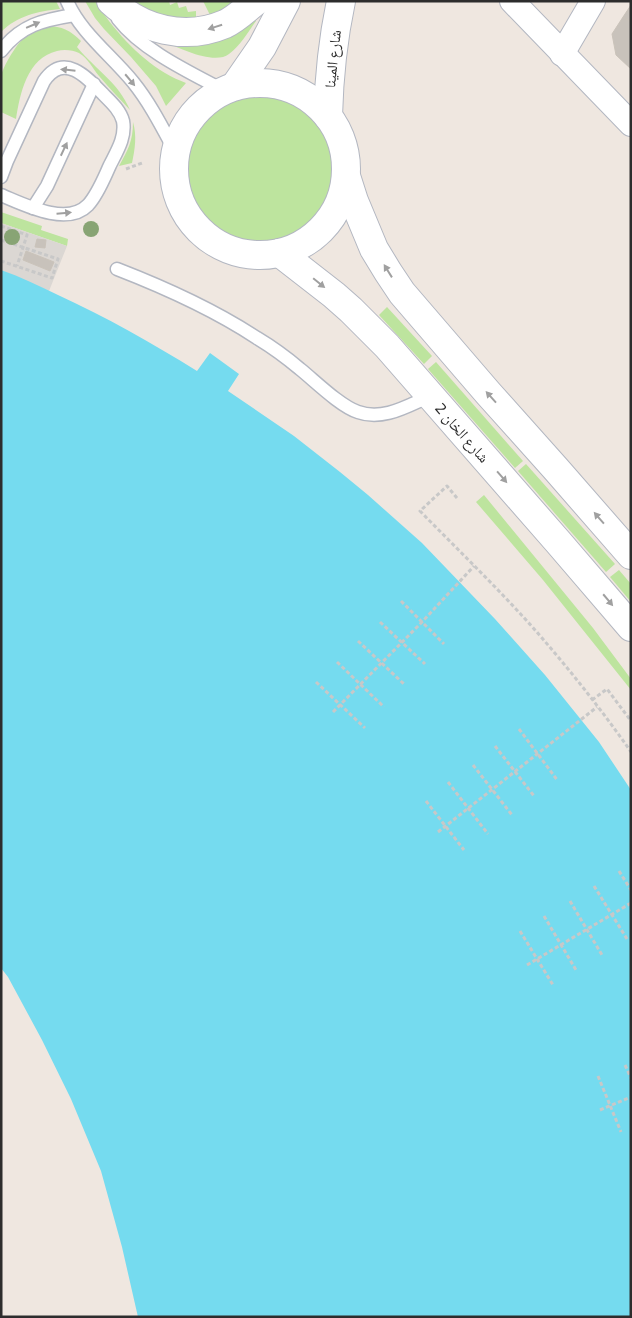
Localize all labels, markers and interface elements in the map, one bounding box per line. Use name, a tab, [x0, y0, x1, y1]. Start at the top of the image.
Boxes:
one-way arrow	[26, 20, 40, 28]
one-way arrow	[207, 23, 222, 31]
street label: شارع المينا	[320, 29, 346, 89]
one-way arrow	[59, 66, 75, 74]
one-way arrow	[125, 73, 136, 86]
one-way arrow	[60, 142, 68, 156]
one-way arrow	[56, 209, 72, 217]
one-way arrow	[383, 265, 393, 278]
one-way arrow	[312, 277, 325, 288]
one-way arrow	[485, 391, 497, 403]
street label: شارع الخان 2	[431, 399, 494, 467]
one-way arrow	[496, 471, 507, 484]
one-way arrow	[593, 513, 605, 525]
one-way arrow	[602, 594, 613, 606]

